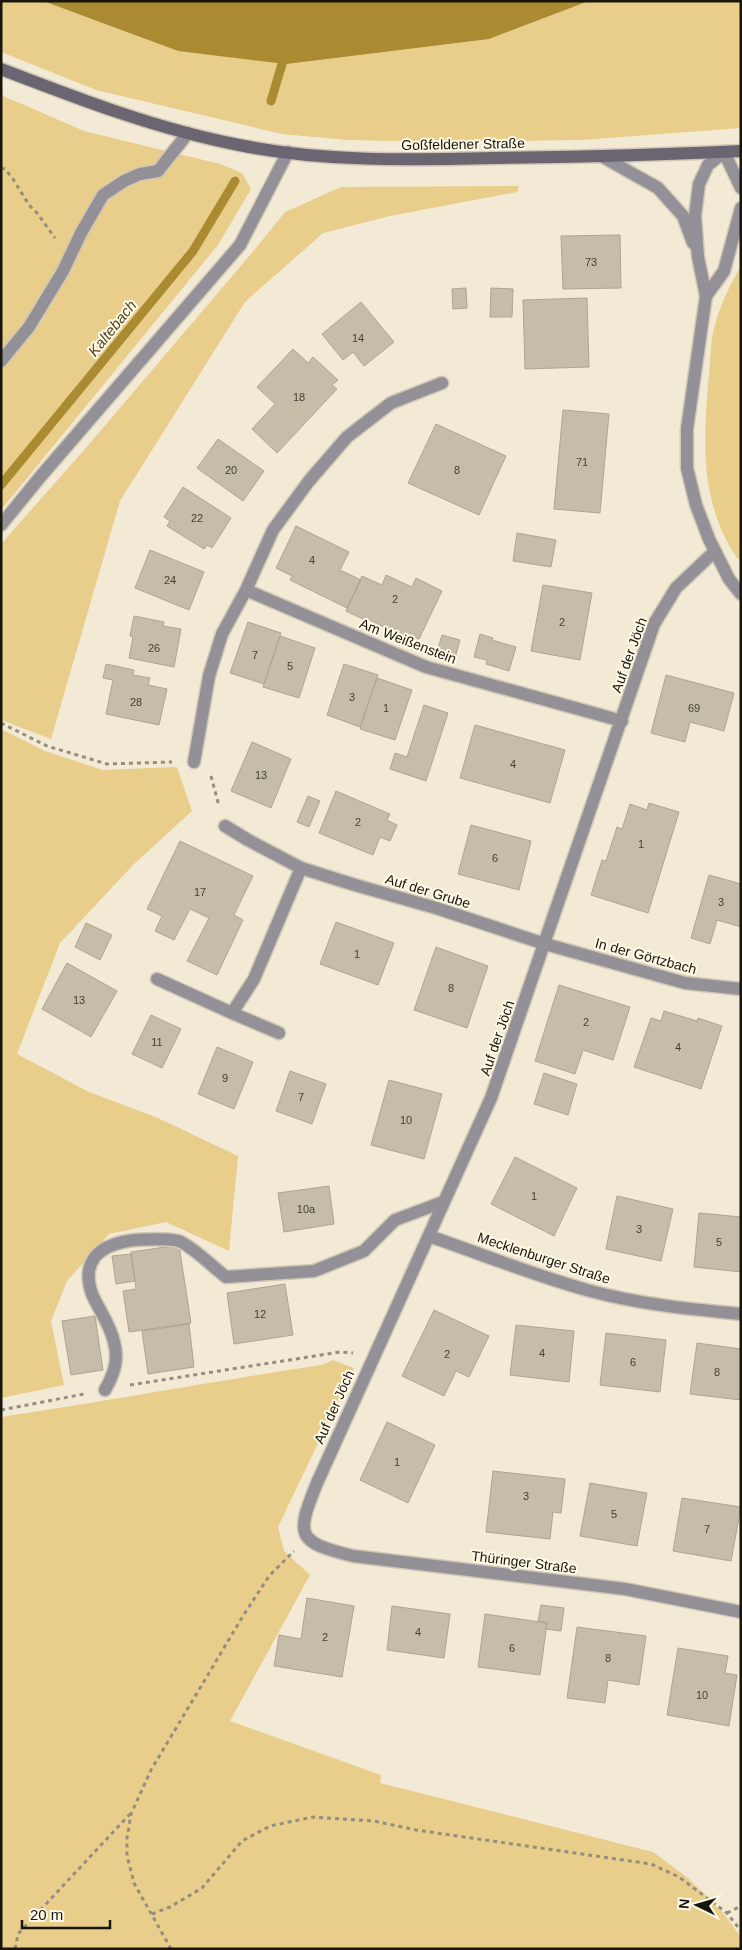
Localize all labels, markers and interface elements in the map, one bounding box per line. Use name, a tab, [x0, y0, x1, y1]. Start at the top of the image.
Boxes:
street label: Goßfeldener Straße	[401, 135, 525, 153]
house number: 73	[585, 256, 597, 268]
water label: Kaltebach	[84, 297, 140, 359]
house number: 14	[352, 332, 364, 344]
house number: 18	[293, 391, 305, 403]
house number: 71	[576, 456, 588, 468]
house number: 20	[225, 464, 237, 476]
house number: 8	[454, 464, 460, 476]
house number: 22	[191, 512, 203, 524]
house number: 4	[309, 554, 315, 566]
house number: 24	[164, 574, 176, 586]
house number: 2	[392, 593, 398, 605]
street label: Am Weißenstein	[357, 615, 459, 667]
street label: Auf der Jöch	[608, 615, 650, 695]
house number: 2	[559, 616, 565, 628]
house number: 26	[148, 642, 160, 654]
house number: 7	[252, 649, 258, 661]
house number: 5	[287, 660, 293, 672]
house number: 3	[349, 691, 355, 703]
house number: 28	[130, 696, 142, 708]
house number: 1	[383, 702, 389, 714]
house number: 69	[688, 702, 700, 714]
house number: 4	[510, 758, 516, 770]
house number: 13	[255, 769, 267, 781]
house number: 2	[355, 816, 361, 828]
house number: 1	[638, 838, 644, 850]
house number: 6	[492, 852, 498, 864]
street label: Auf der Grube	[384, 870, 473, 912]
house number: 17	[194, 886, 206, 898]
house number: 3	[718, 896, 724, 908]
street label: In der Görtzbach	[594, 935, 698, 977]
house number: 1	[354, 948, 360, 960]
house number: 8	[448, 982, 454, 994]
house number: 13	[73, 994, 85, 1006]
street label: Auf der Jöch	[477, 998, 517, 1078]
house number: 2	[583, 1016, 589, 1028]
house number: 11	[151, 1036, 163, 1048]
house number: 4	[675, 1041, 681, 1053]
house number: 9	[222, 1072, 228, 1084]
house number: 7	[298, 1091, 304, 1103]
house number: 10	[400, 1114, 412, 1126]
house number: 1	[531, 1190, 537, 1202]
house number: 10a	[297, 1203, 316, 1215]
house number: 3	[636, 1223, 642, 1235]
street label: Mecklenburger Straße	[476, 1229, 613, 1287]
house number: 5	[716, 1236, 722, 1248]
house number: 12	[254, 1308, 266, 1320]
house number: 4	[539, 1347, 545, 1359]
house number: 2	[444, 1348, 450, 1360]
house number: 6	[630, 1356, 636, 1368]
house number: 8	[714, 1366, 720, 1378]
street label: Auf der Jöch	[311, 1368, 357, 1446]
house number: 1	[394, 1456, 400, 1468]
house number: 3	[523, 1490, 529, 1502]
house number: 5	[611, 1508, 617, 1520]
house number: 7	[704, 1523, 710, 1535]
street label: Thüringer Straße	[471, 1548, 578, 1576]
house number: 4	[415, 1626, 421, 1638]
house number: 2	[322, 1631, 328, 1643]
house number: 6	[509, 1642, 515, 1654]
house number: 8	[605, 1652, 611, 1664]
house number: 10	[696, 1689, 708, 1701]
north arrow	[672, 1880, 722, 1930]
scale bar	[22, 1898, 110, 1930]
text: N	[676, 1898, 692, 1910]
text: 20 m	[30, 1906, 63, 1923]

